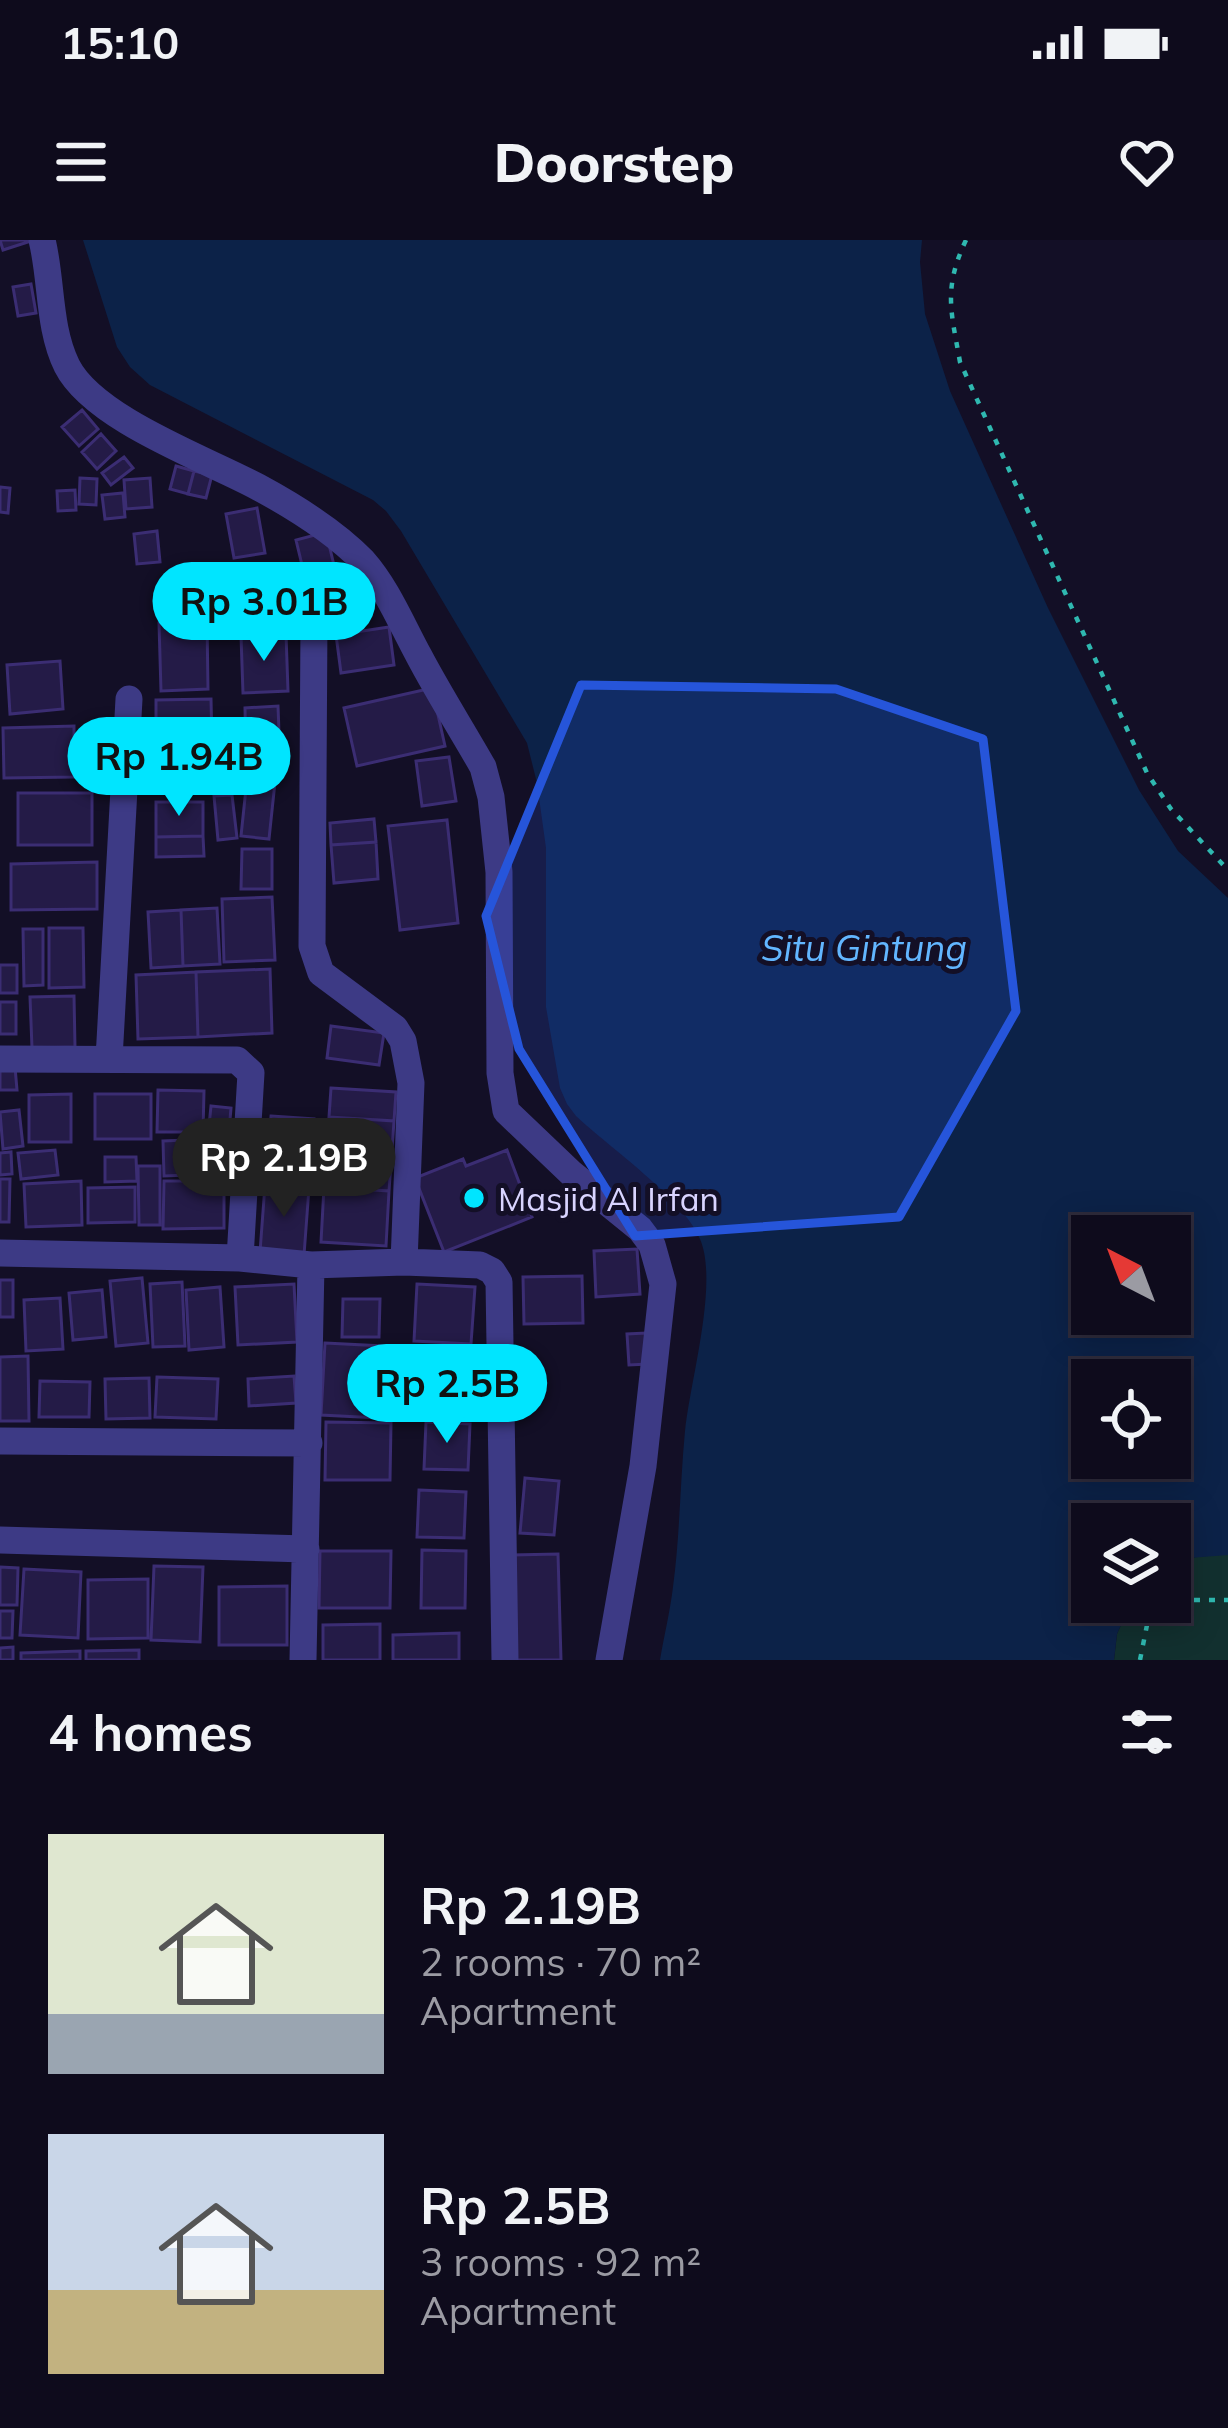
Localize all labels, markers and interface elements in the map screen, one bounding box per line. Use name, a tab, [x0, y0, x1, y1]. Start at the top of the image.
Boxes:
text: 15:10	[60, 14, 179, 70]
text: Doorstep	[494, 128, 734, 196]
icon: menu	[48, 129, 114, 195]
icon: heart	[1114, 129, 1180, 195]
pin: Rp 3.01B	[140, 562, 388, 664]
text: Rp 3.01B	[179, 576, 349, 625]
pin: Rp 1.94B	[55, 717, 303, 819]
text: Rp 1.94B	[94, 731, 264, 780]
water label: Situ Gintung	[761, 925, 967, 970]
pin: Rp 2.19B	[160, 1118, 408, 1220]
text: Rp 2.19B	[199, 1132, 369, 1181]
place label: Masjid Al Irfan	[498, 1178, 719, 1219]
marker: Masjid Al Irfan	[461, 1185, 487, 1211]
north arrow	[1071, 1215, 1191, 1335]
map controls	[1071, 1215, 1191, 1623]
pin: Rp 2.5B	[336, 1344, 558, 1446]
text: Rp 2.5B	[374, 1358, 520, 1407]
button: locate	[1071, 1359, 1191, 1479]
button: layers	[1071, 1503, 1191, 1623]
icon: filters	[1114, 1699, 1180, 1765]
text: 4 homes	[48, 1700, 253, 1764]
text: Rp 2.19B	[420, 1873, 641, 1937]
icon: home	[144, 1882, 288, 2026]
text: 2 rooms · 70 m²	[420, 1937, 701, 1986]
text: Apartment	[420, 1986, 616, 2035]
text: Rp 2.5B	[420, 2173, 610, 2237]
icon: home	[144, 2182, 288, 2326]
text: 3 rooms · 92 m²	[420, 2237, 701, 2286]
text: Apartment	[420, 2286, 616, 2335]

